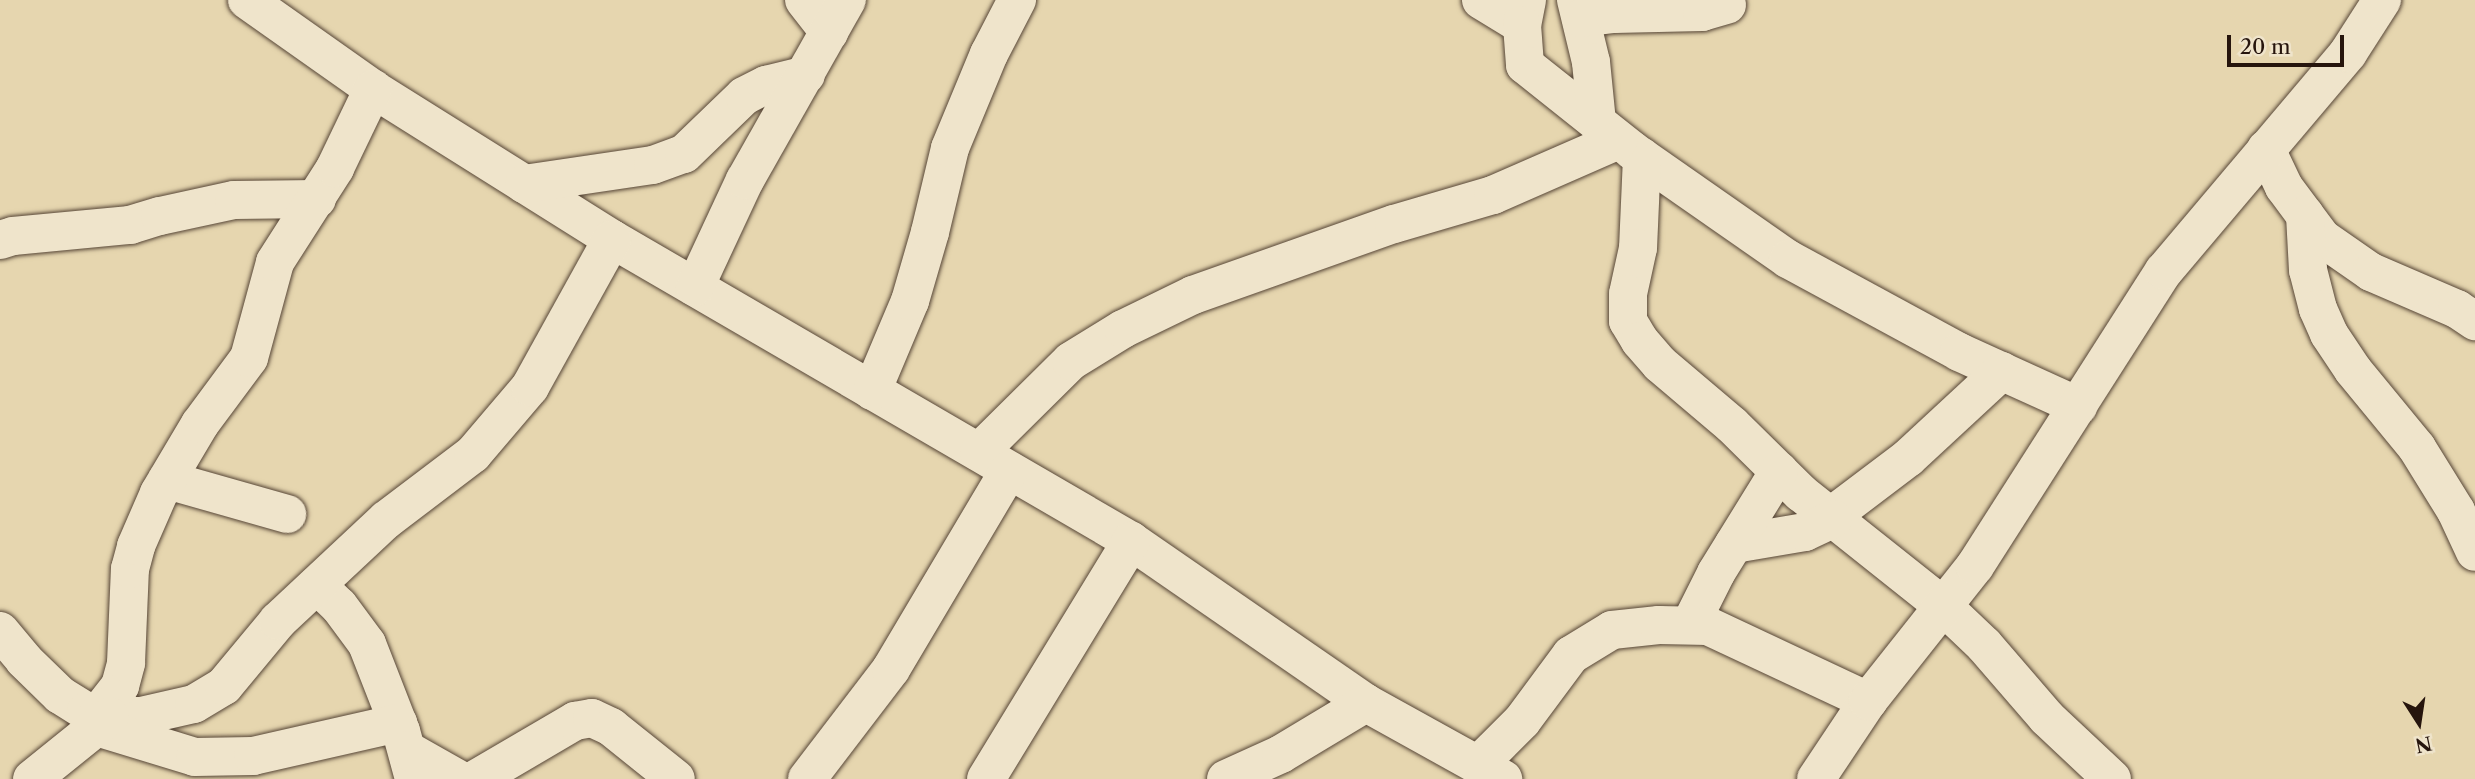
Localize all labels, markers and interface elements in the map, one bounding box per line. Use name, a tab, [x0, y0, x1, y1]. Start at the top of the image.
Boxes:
scale bar	[2230, 21, 2347, 65]
text: 20 m	[2240, 34, 2291, 59]
north arrow	[2384, 688, 2454, 758]
text: N	[2413, 731, 2434, 757]

